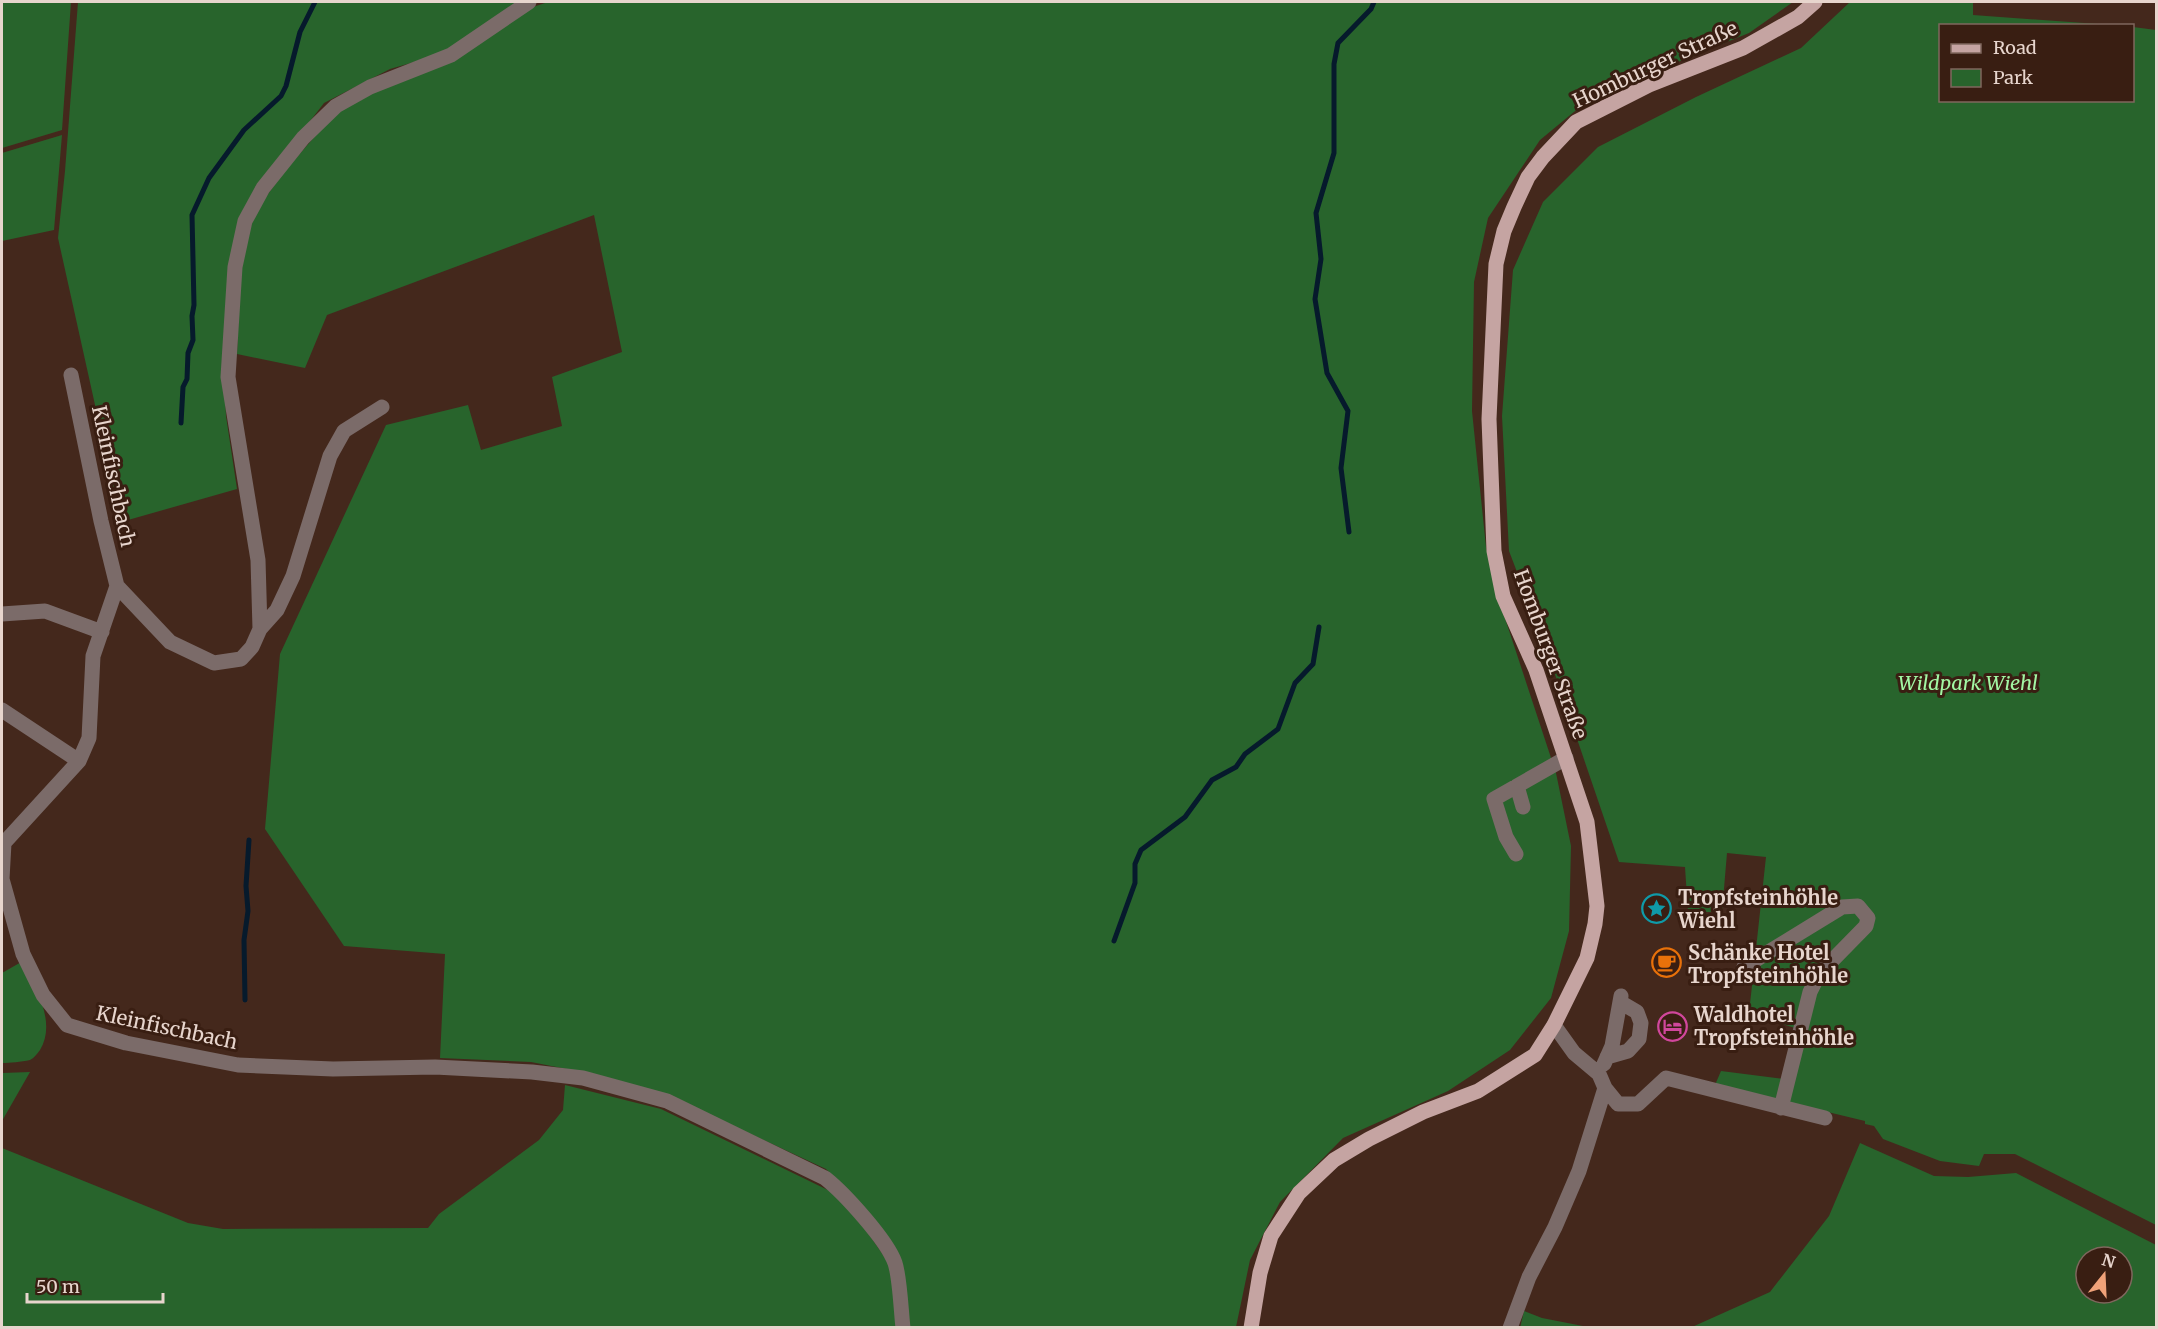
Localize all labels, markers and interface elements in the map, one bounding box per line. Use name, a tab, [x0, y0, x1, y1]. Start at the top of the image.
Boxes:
street label: Homburger Straße	[1569, 15, 1741, 113]
legend	[1939, 24, 2134, 102]
text: Road	[1993, 36, 2037, 59]
text: Park	[1993, 66, 2034, 89]
street label: Kleinfischbach	[87, 403, 141, 549]
street label: Homburger Straße	[1509, 566, 1593, 742]
park label: Wildpark Wiehl	[1898, 670, 2038, 695]
place label: Tropfsteinhöhle Wiehl	[1677, 885, 1838, 933]
place icon: Tropfsteinhöhle Wiehl	[1641, 892, 1673, 924]
place label: Schänke Hotel Tropfsteinhöhle	[1688, 940, 1848, 988]
cafe icon: Schänke Hotel Tropfsteinhöhle	[1651, 947, 1683, 979]
street label: Kleinfischbach	[94, 1000, 240, 1054]
place label: Waldhotel Tropfsteinhöhle	[1693, 1002, 1854, 1050]
hotel icon: Waldhotel Tropfsteinhöhle	[1657, 1010, 1689, 1042]
north arrow	[2074, 1245, 2134, 1305]
text: N	[2100, 1249, 2118, 1272]
scale bar	[27, 1266, 164, 1304]
text: 50 m	[36, 1275, 80, 1298]

